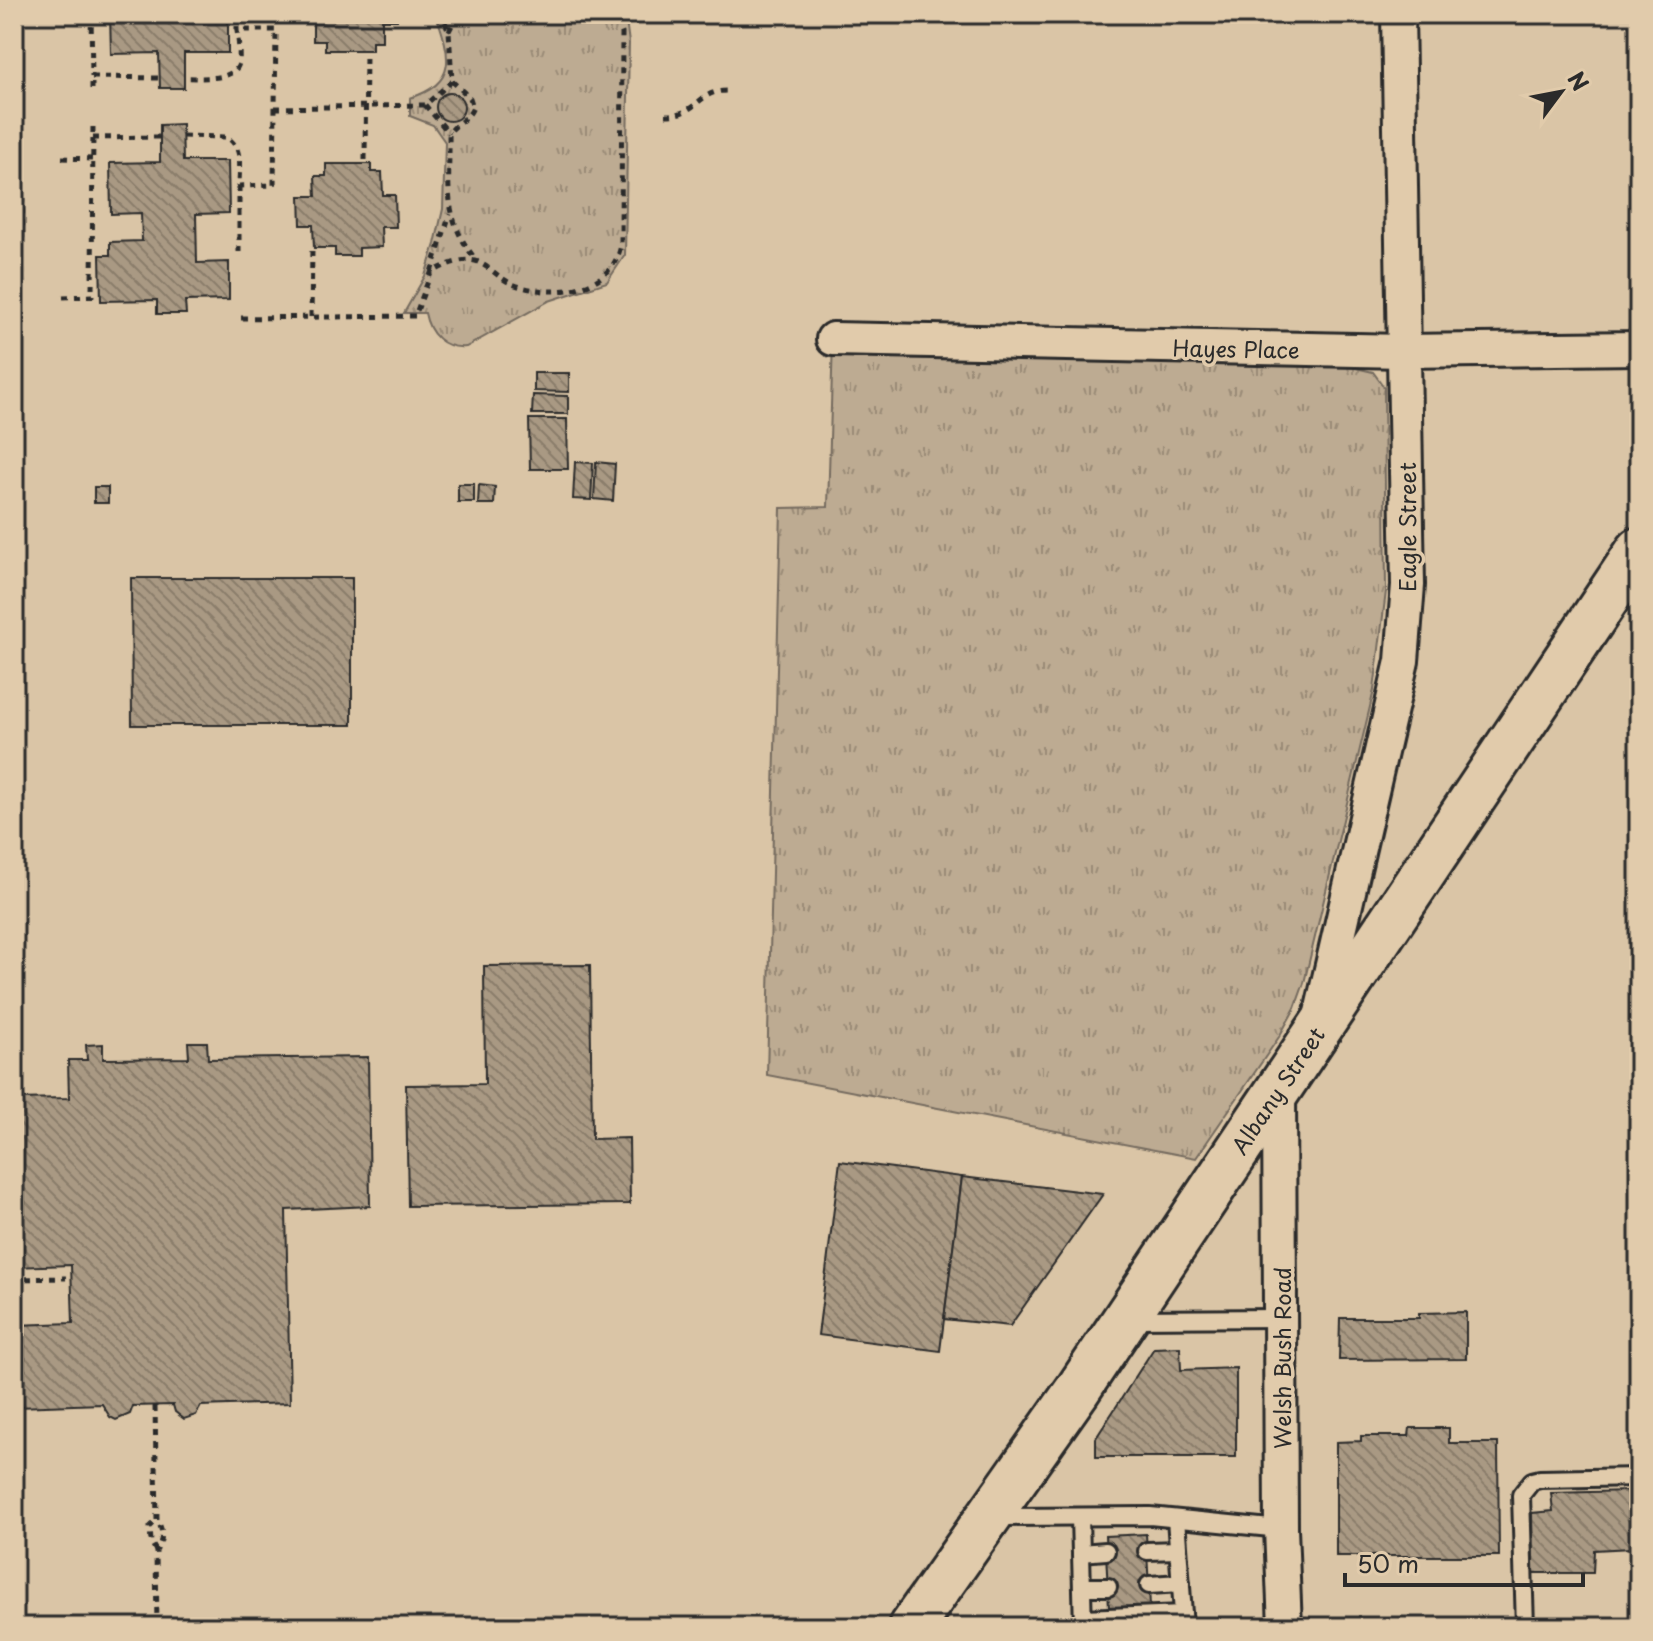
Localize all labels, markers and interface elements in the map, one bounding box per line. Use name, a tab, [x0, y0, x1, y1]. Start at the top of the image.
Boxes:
north arrow	[1521, 52, 1601, 132]
text: N	[1561, 64, 1598, 97]
street label: Hayes Place	[1172, 330, 1300, 366]
street label: Eagle Street	[1390, 462, 1423, 592]
street label: Albany Street	[1222, 1020, 1332, 1160]
street label: Welsh Bush Road	[1265, 1267, 1298, 1449]
scale bar	[1345, 1537, 1583, 1587]
text: 50 m	[1357, 1545, 1419, 1581]

